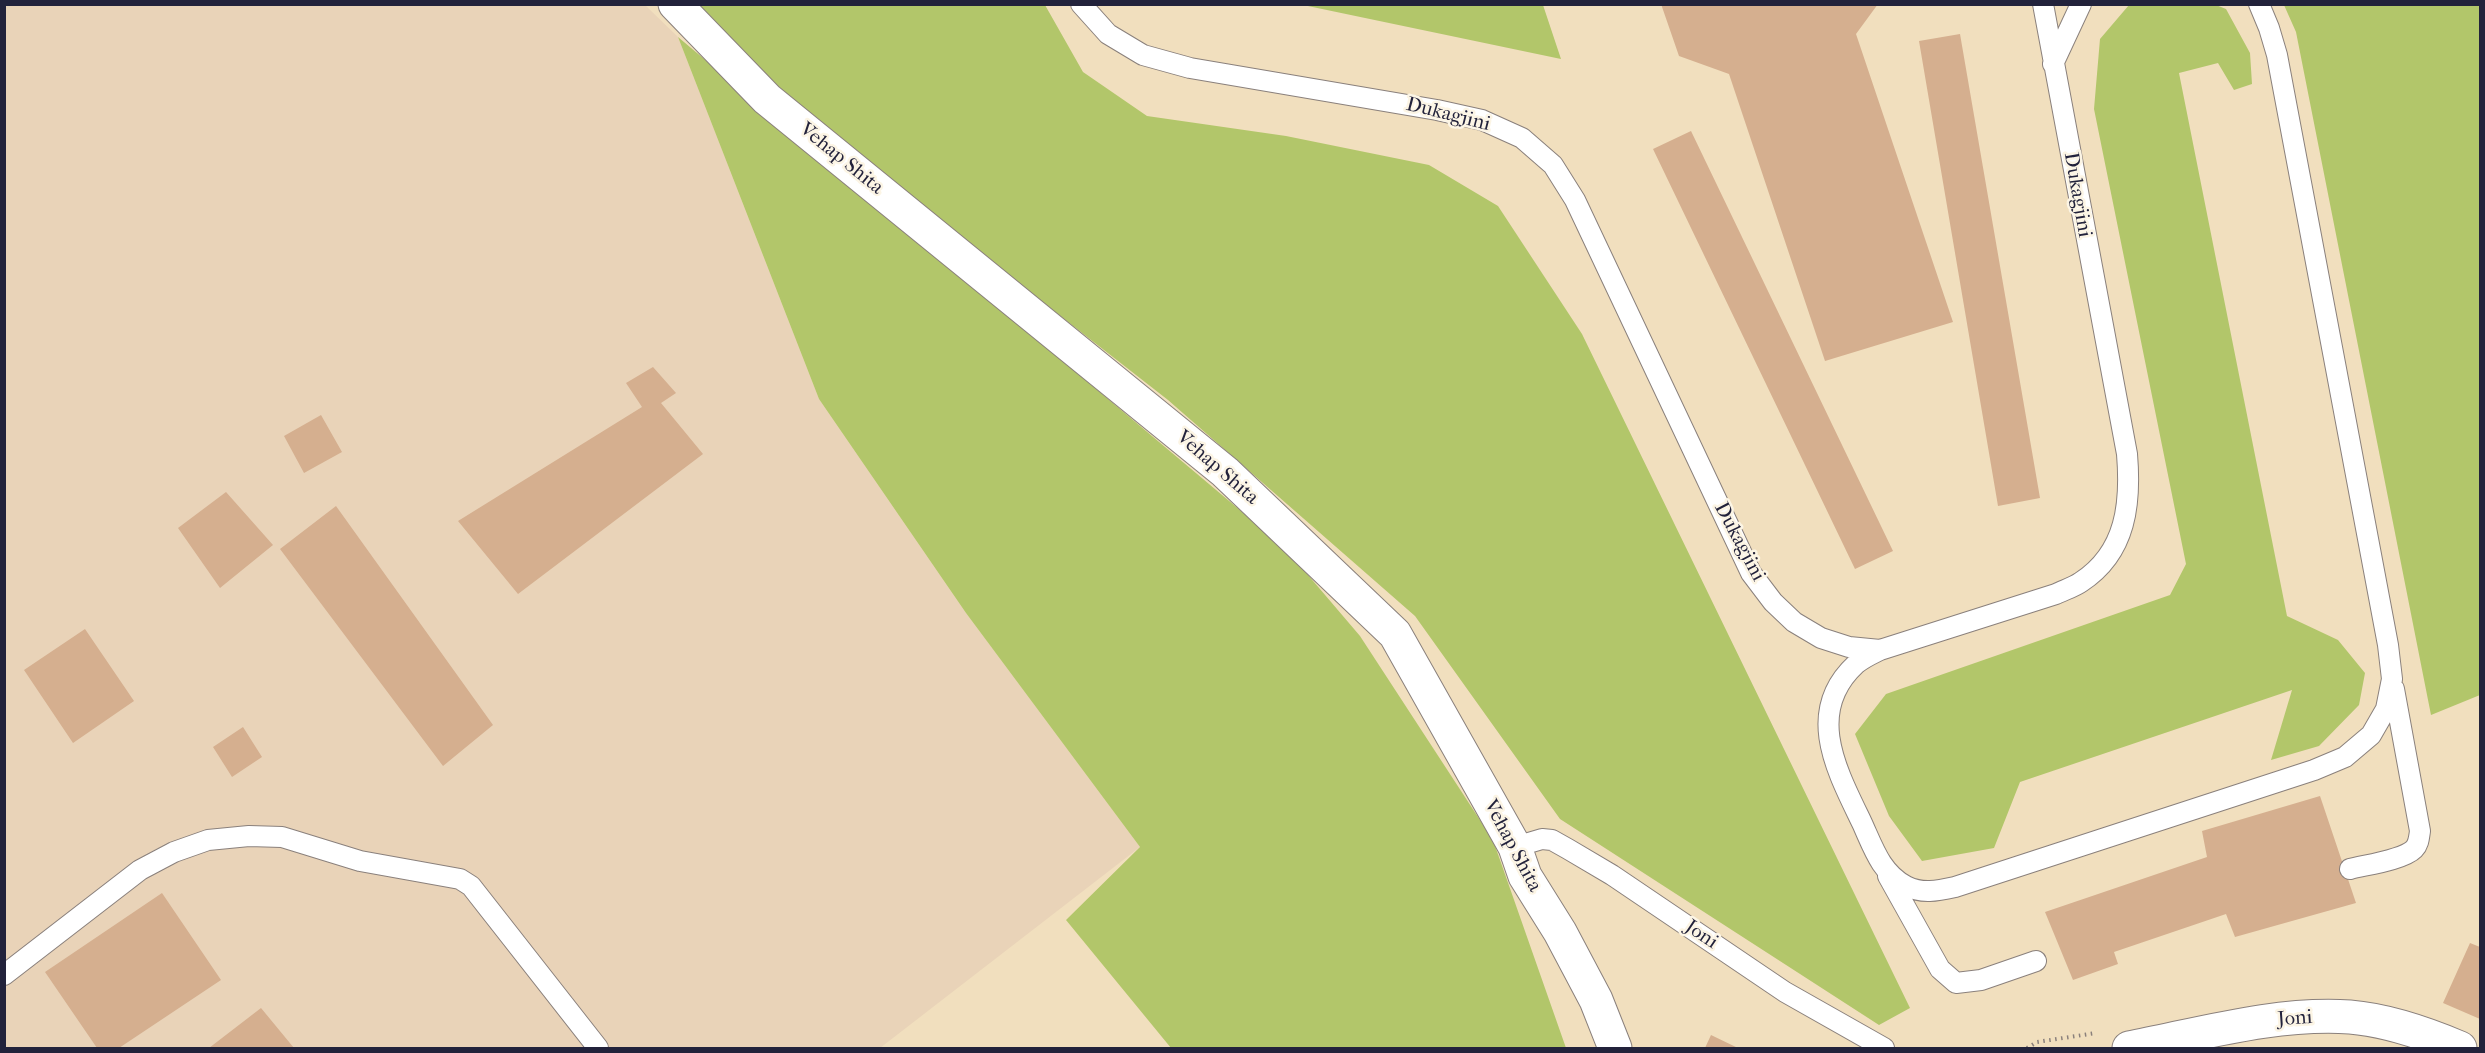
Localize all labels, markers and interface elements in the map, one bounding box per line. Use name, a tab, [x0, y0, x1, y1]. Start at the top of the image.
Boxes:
street label: Dukagjini	[1403, 93, 1493, 137]
street label: Vehap Shita	[794, 118, 888, 200]
street label: Dukagjini	[2058, 151, 2096, 239]
street label: Vehap Shita	[1171, 426, 1263, 510]
street label: Dukagjini	[1708, 498, 1770, 586]
street label: Vehap Shita	[1478, 796, 1546, 896]
street label: Joni	[1680, 915, 1722, 955]
street label: Joni	[2277, 1006, 2313, 1032]

